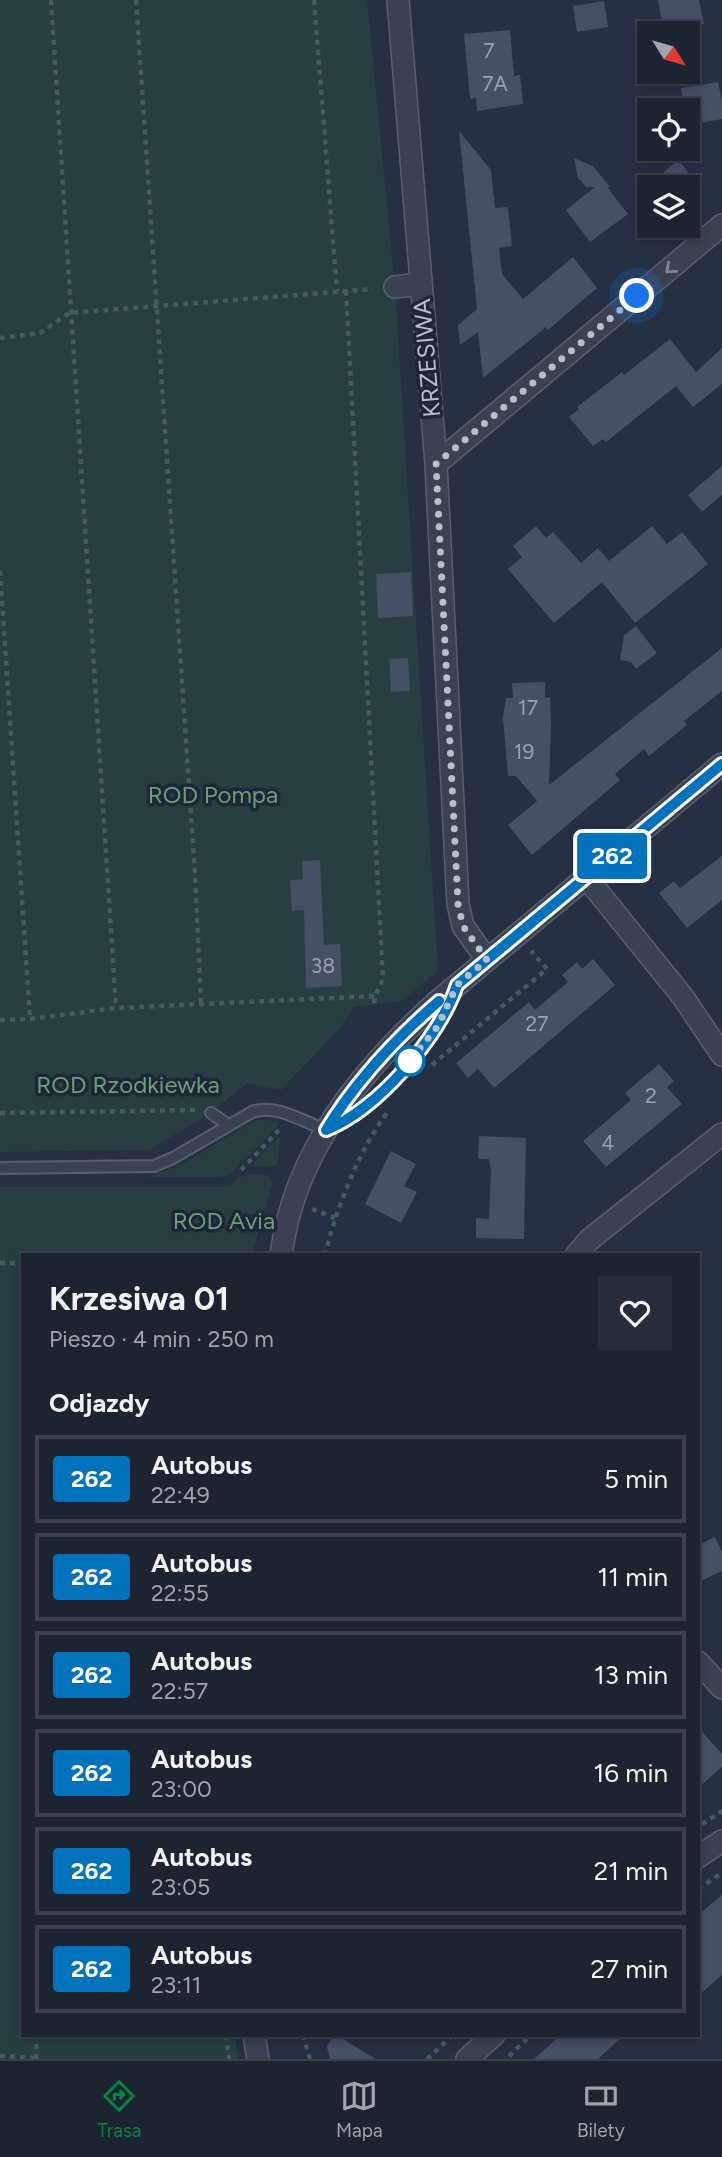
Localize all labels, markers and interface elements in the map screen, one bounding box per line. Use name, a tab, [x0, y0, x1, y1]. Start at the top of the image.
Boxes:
north arrow	[637, 21, 700, 84]
map controls	[637, 21, 700, 238]
house number: 7	[483, 38, 495, 63]
house number: 7A	[482, 71, 508, 96]
button: locate	[637, 98, 700, 161]
button: layers	[637, 175, 700, 238]
one-way arrow	[665, 261, 678, 273]
your location	[619, 278, 654, 313]
street label: KRZESIWA	[407, 297, 446, 419]
house number: 17	[518, 695, 538, 720]
house number: 19	[514, 739, 534, 764]
park label: ROD Pompa	[148, 780, 278, 809]
line badge: 262	[572, 833, 652, 879]
text: 262	[591, 841, 633, 870]
house number: 38	[311, 953, 335, 978]
house number: 27	[525, 1011, 549, 1036]
unlabelled marker	[395, 1046, 425, 1076]
park label: ROD Rzodkiewka	[36, 1070, 220, 1099]
house number: 2	[645, 1083, 657, 1108]
house number: 4	[601, 1130, 615, 1155]
park label: ROD Avia	[173, 1206, 275, 1235]
button: heart	[598, 1276, 672, 1350]
text: Krzesiwa 01	[49, 1279, 229, 1318]
text: Pieszo · 4 min · 250 m	[49, 1325, 274, 1353]
text: Odjazdy	[49, 1387, 149, 1419]
text: Autobus	[151, 1449, 252, 1481]
text: 5 min	[604, 1463, 668, 1495]
text: 262	[71, 1464, 112, 1493]
text: 22:49	[151, 1481, 210, 1509]
text: Autobus	[151, 1547, 252, 1579]
text: 11 min	[597, 1561, 668, 1593]
text: 262	[71, 1562, 112, 1591]
text: 22:55	[151, 1579, 209, 1607]
text: Autobus	[151, 1645, 252, 1677]
text: 13 min	[594, 1659, 668, 1691]
text: 262	[71, 1660, 112, 1689]
text: 22:57	[151, 1677, 208, 1705]
text: Autobus	[151, 1743, 252, 1775]
text: 16 min	[593, 1757, 668, 1789]
text: 262	[71, 1758, 112, 1787]
text: 23:00	[151, 1775, 212, 1803]
text: Autobus	[151, 1841, 252, 1873]
text: 21 min	[594, 1855, 668, 1887]
text: 262	[71, 1856, 112, 1885]
text: 23:05	[151, 1873, 210, 1901]
text: Autobus	[151, 1939, 252, 1971]
text: 27 min	[590, 1953, 668, 1985]
text: 262	[71, 1954, 112, 1983]
text: 23:11	[151, 1971, 201, 1999]
tab: Trasa	[97, 2077, 141, 2142]
tab: Mapa	[336, 2077, 383, 2142]
tab: Bilety	[577, 2077, 625, 2142]

